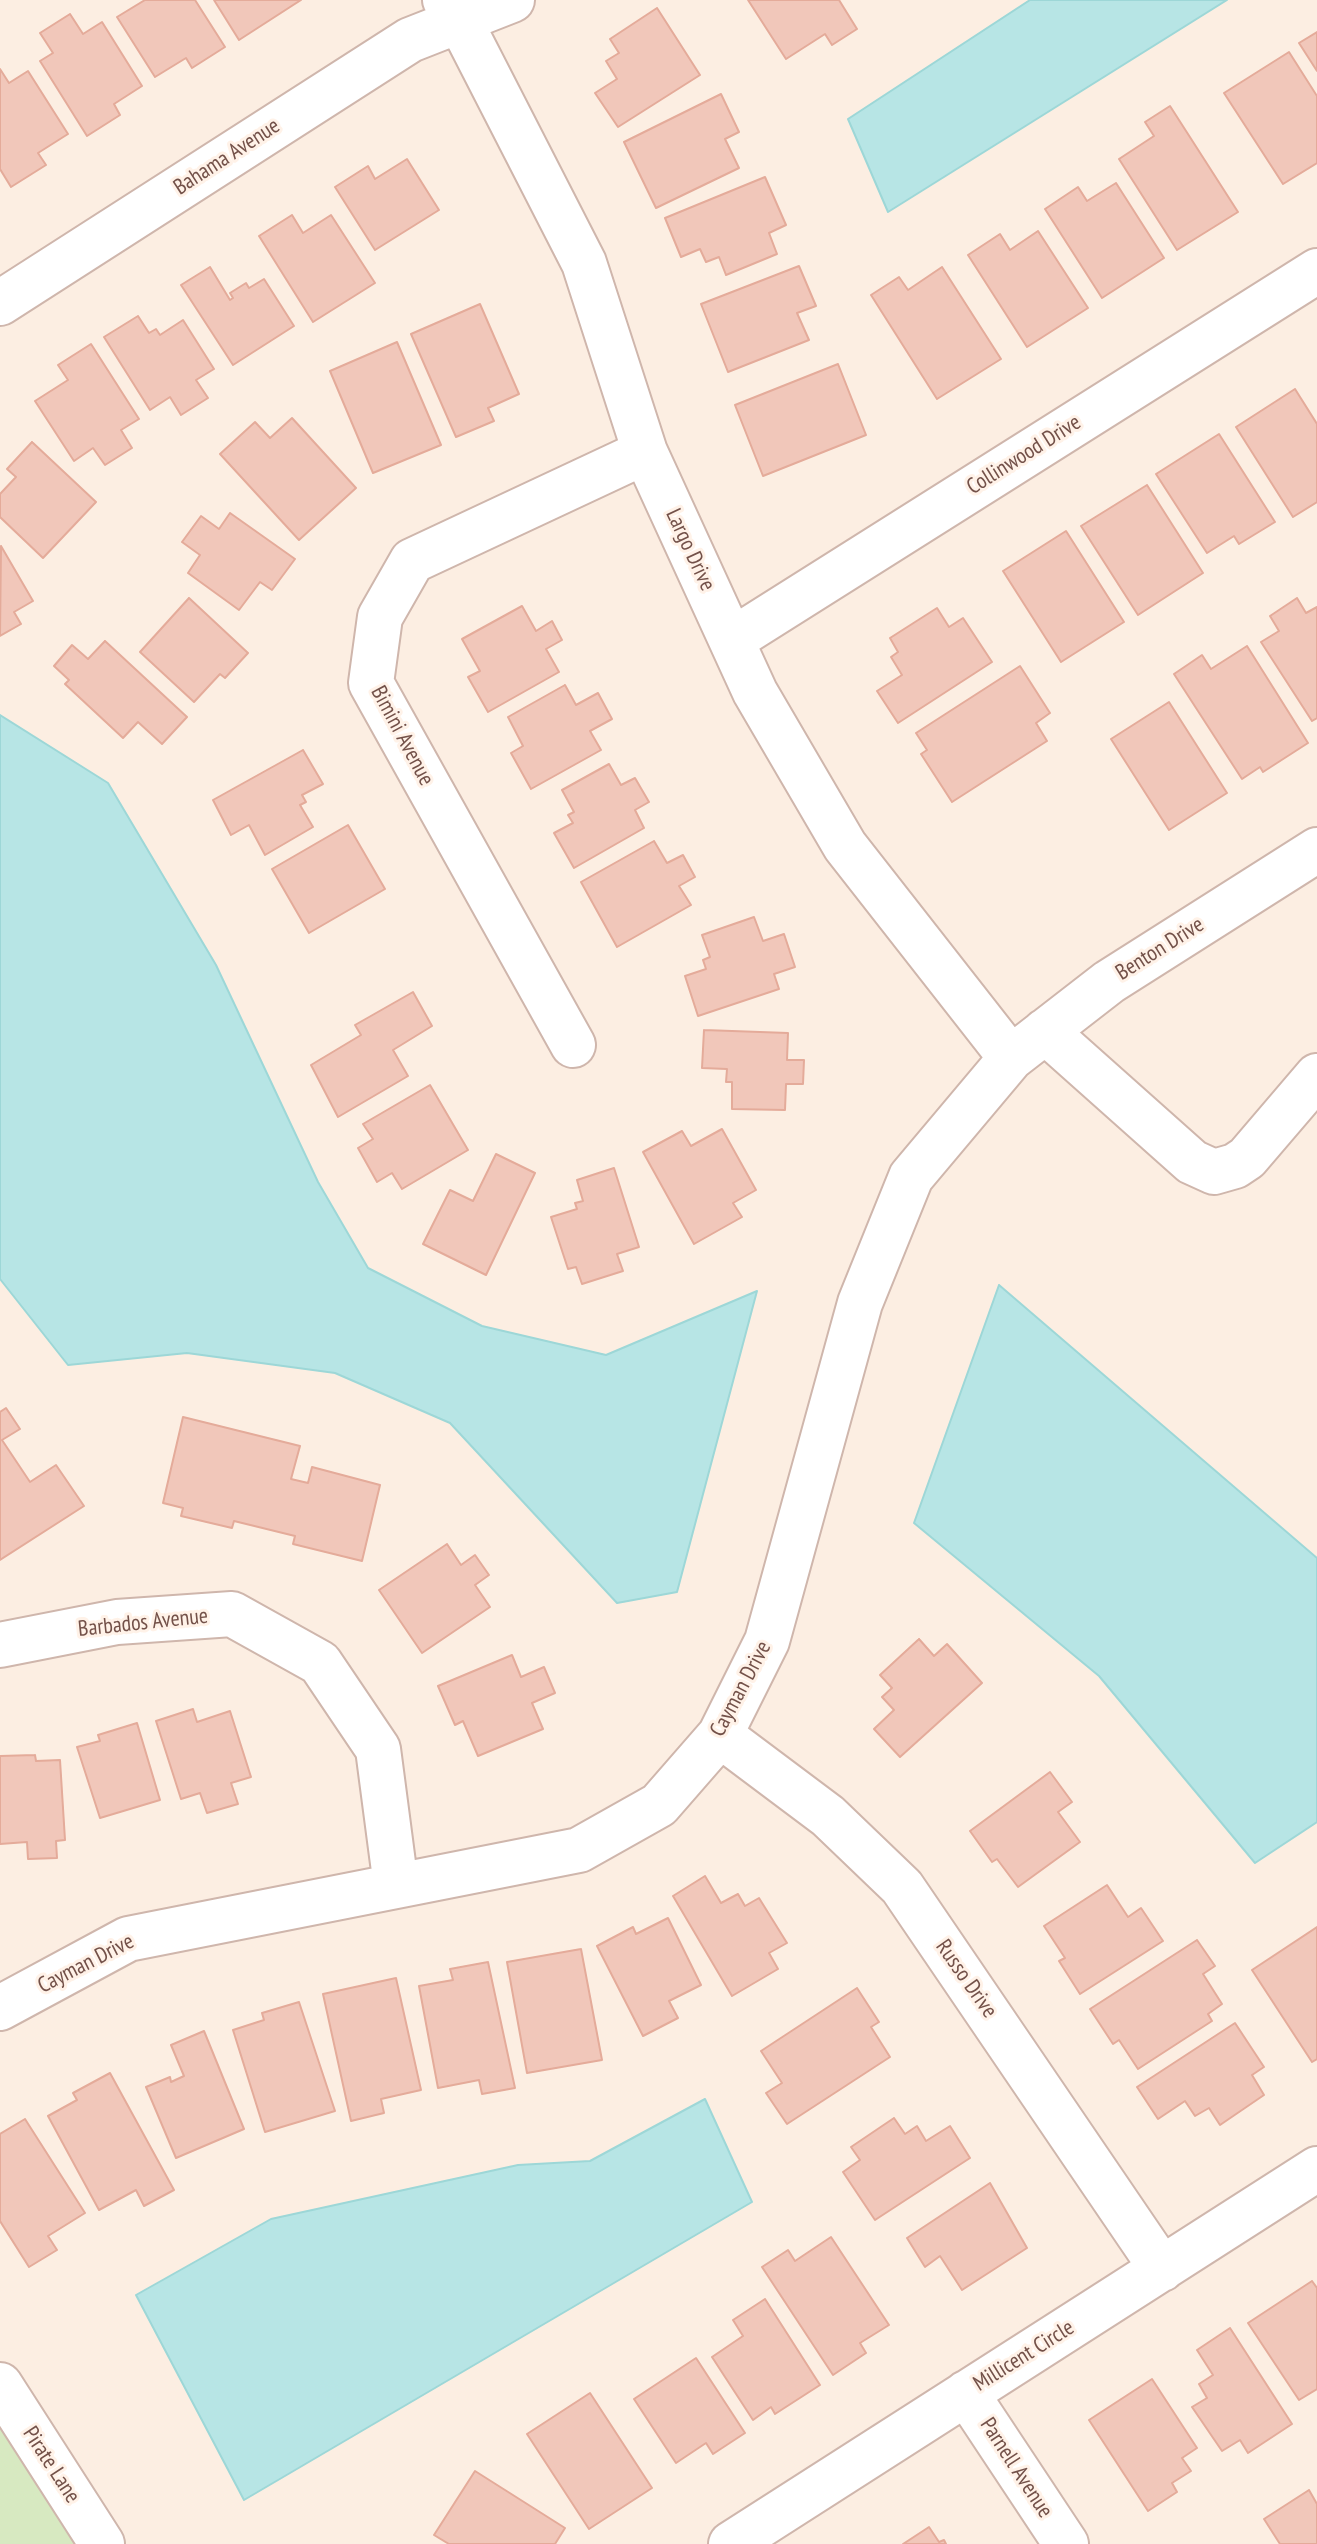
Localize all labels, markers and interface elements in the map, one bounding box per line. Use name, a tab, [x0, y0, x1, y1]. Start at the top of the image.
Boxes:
street label: Bahama Avenue	[169, 113, 285, 201]
street label: Collinwood Drive	[962, 409, 1086, 501]
street label: Largo Drive	[660, 505, 720, 595]
street label: Bimini Avenue	[365, 682, 439, 790]
street label: Benton Drive	[1111, 912, 1209, 986]
street label: Barbados Avenue	[77, 1603, 209, 1643]
street label: Cayman Drive	[705, 1637, 777, 1741]
street label: Cayman Drive	[34, 1929, 138, 1999]
street label: Russo Drive	[930, 1935, 1002, 2023]
street label: Millicent Circle	[969, 2315, 1079, 2397]
street label: Parnell Avenue	[974, 2413, 1058, 2523]
street label: Pirate Lane	[17, 2422, 85, 2508]

